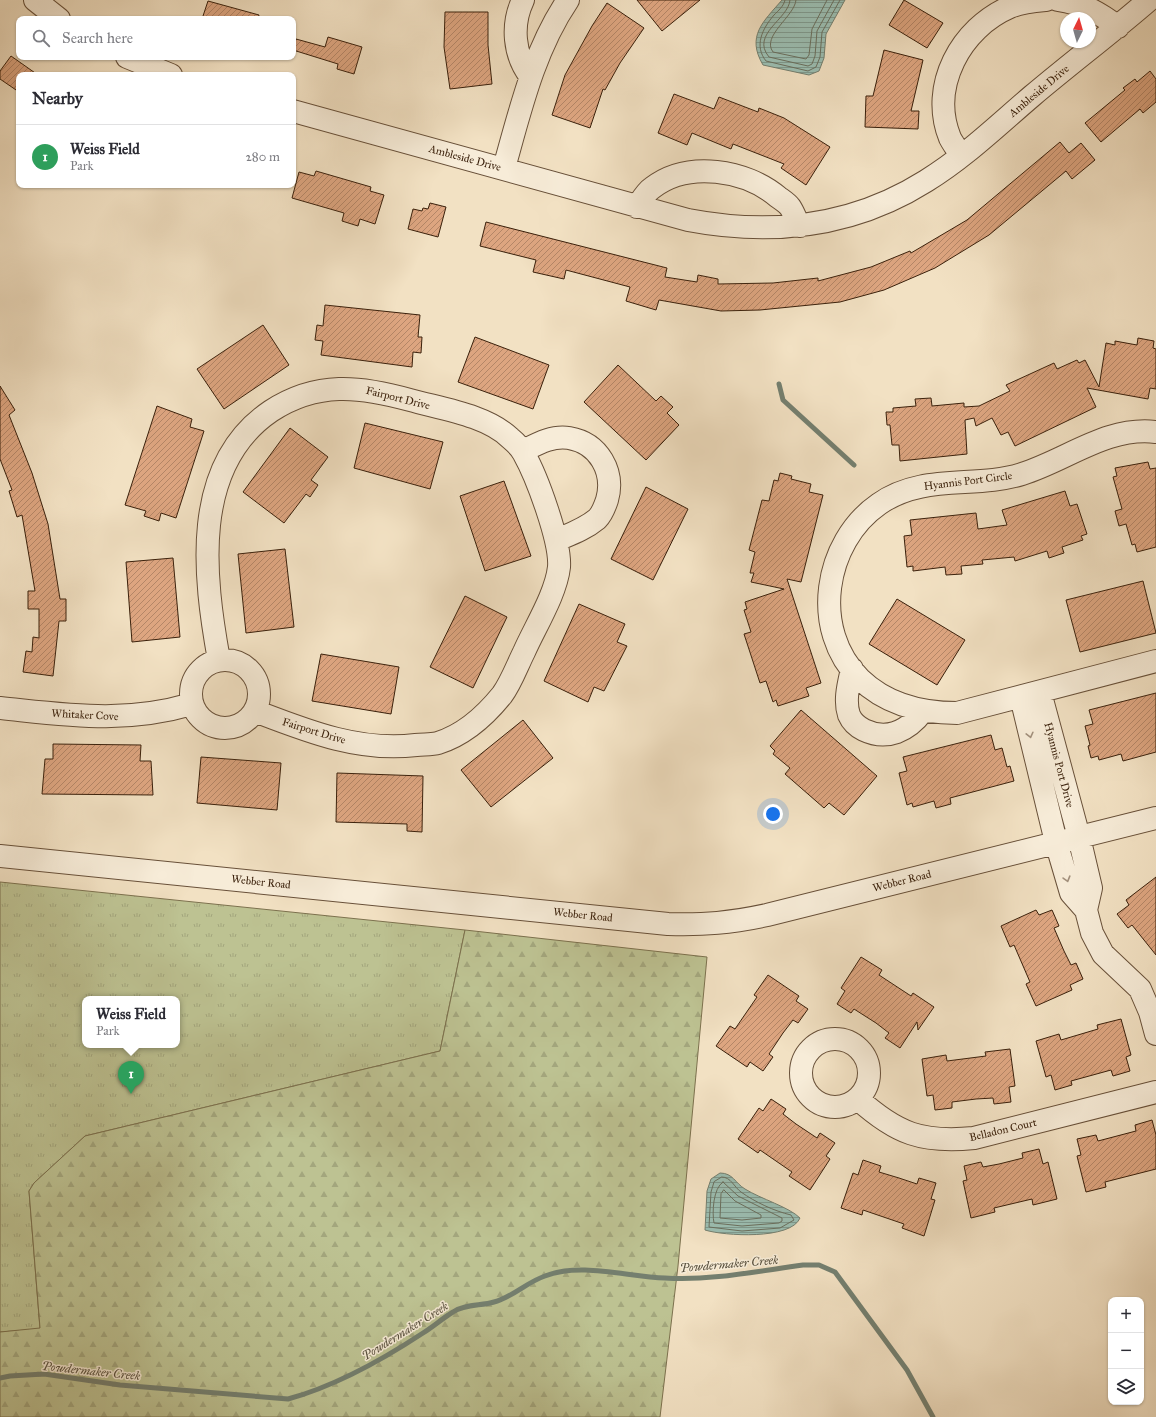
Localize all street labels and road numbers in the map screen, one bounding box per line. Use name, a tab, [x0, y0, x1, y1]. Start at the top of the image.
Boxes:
street label: Ambleside Drive	[1006, 62, 1072, 121]
street label: Ambleside Drive	[426, 142, 503, 174]
street label: Fairport Drive	[365, 384, 432, 412]
street label: Hyannis Port Circle	[923, 469, 1013, 493]
street label: Whitaker Cove	[51, 707, 119, 723]
street label: Fairport Drive	[281, 715, 348, 747]
street label: Hyannis Port Drive	[1041, 721, 1077, 809]
street label: Webber Road	[871, 867, 933, 895]
street label: Webber Road	[231, 872, 292, 892]
street label: Webber Road	[553, 905, 614, 925]
street label: Belladon Court	[968, 1116, 1038, 1144]

